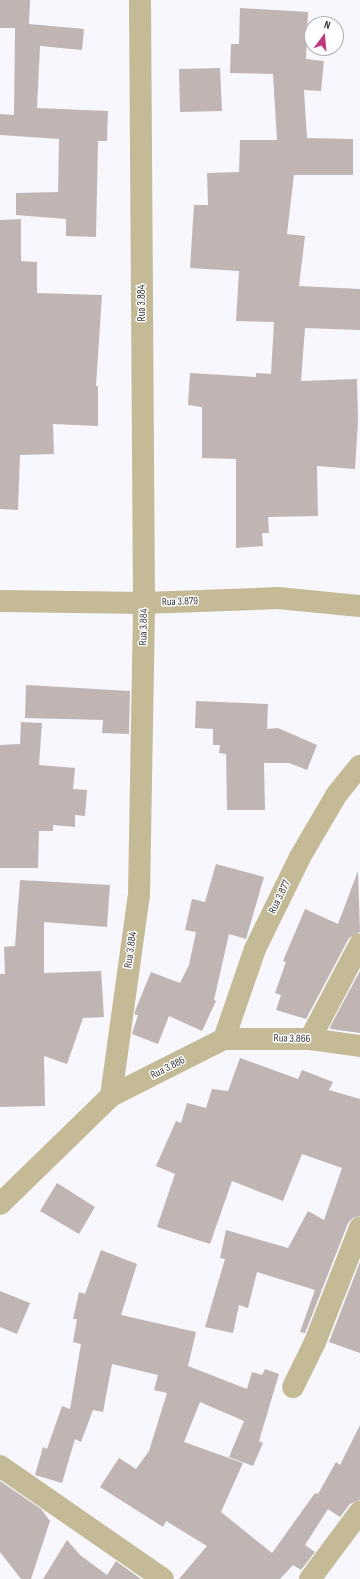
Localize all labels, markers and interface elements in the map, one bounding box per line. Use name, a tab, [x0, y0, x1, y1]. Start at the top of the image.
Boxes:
north arrow	[304, 16, 344, 56]
text: N	[323, 18, 332, 32]
street label: Rua 3.884	[135, 285, 149, 321]
street label: Rua 3.879	[162, 595, 198, 609]
street label: Rua 3.884	[137, 609, 151, 645]
street label: Rua 3.877	[266, 878, 294, 916]
street label: Rua 3.884	[122, 931, 140, 969]
street label: Rua 3.866	[274, 1032, 310, 1046]
street label: Rua 3.886	[149, 1054, 187, 1082]

